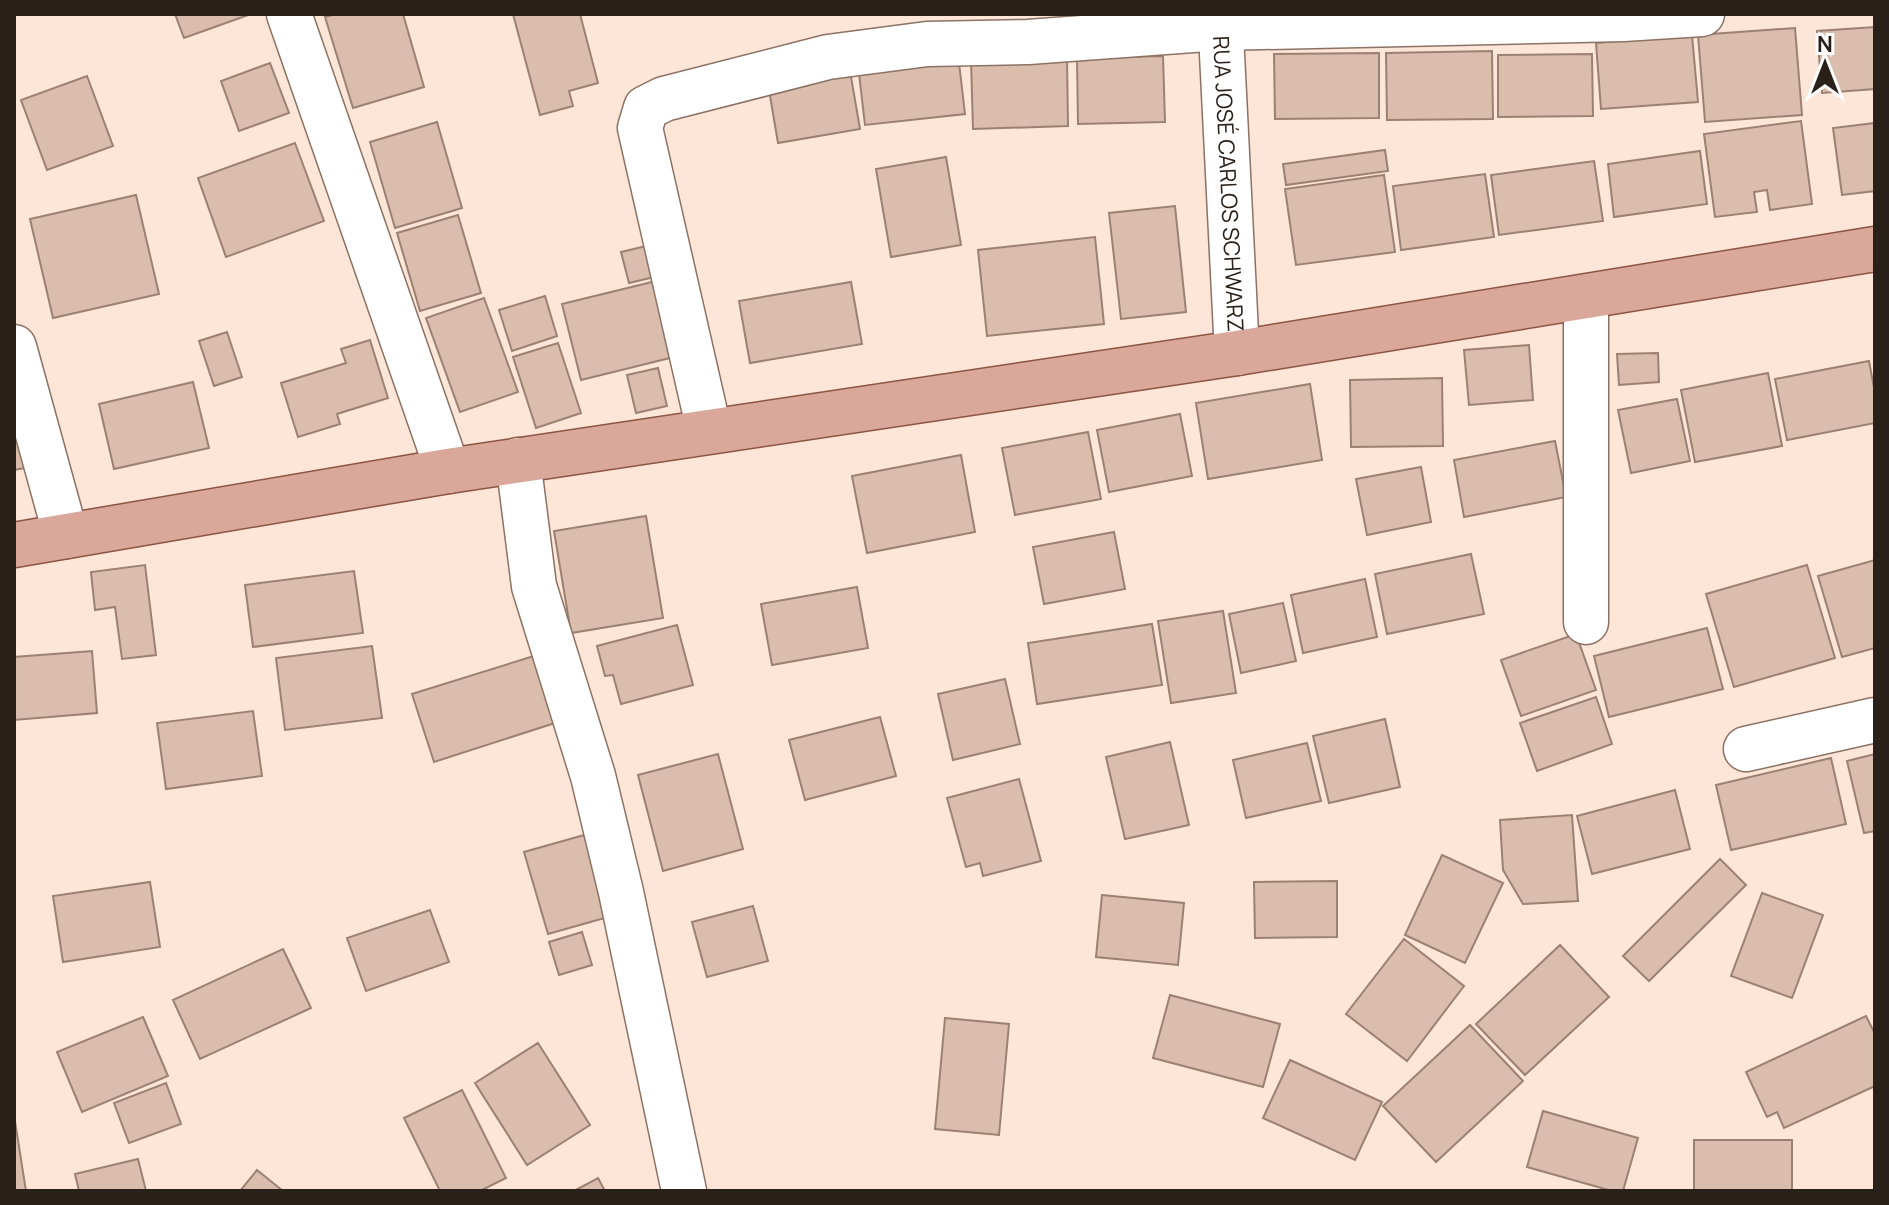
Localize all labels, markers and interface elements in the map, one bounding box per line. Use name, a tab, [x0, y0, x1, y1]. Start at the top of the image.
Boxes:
north arrow	[1785, 24, 1865, 104]
text: N	[1817, 29, 1833, 59]
street label: RUA JOSÉ CARLOS SCHWARZ	[1206, 35, 1251, 332]

